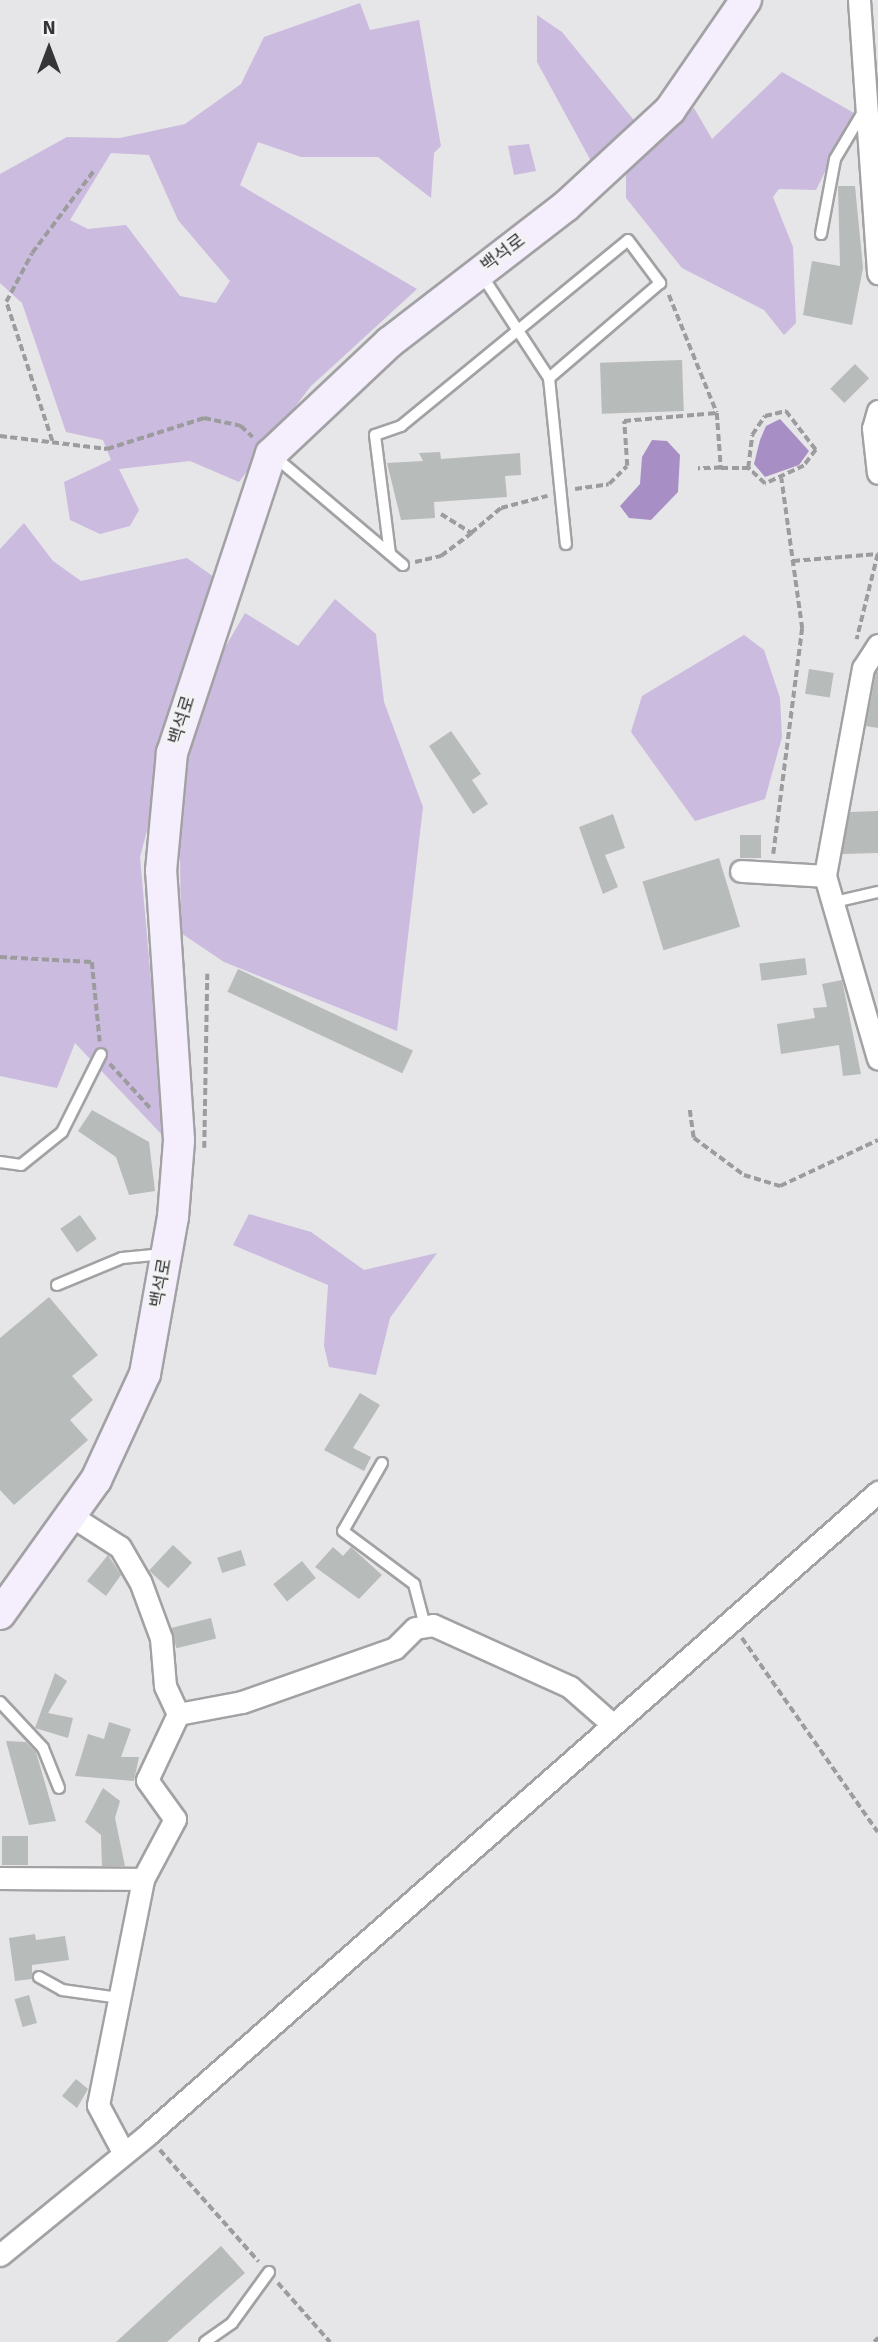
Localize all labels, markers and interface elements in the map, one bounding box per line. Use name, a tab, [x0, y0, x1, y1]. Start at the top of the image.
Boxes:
north arrow	[14, 14, 84, 84]
text: N	[42, 16, 56, 40]
street label: 백석로	[477, 229, 529, 277]
street label: 백석로	[164, 693, 200, 747]
street label: 백석로	[146, 1257, 176, 1309]

